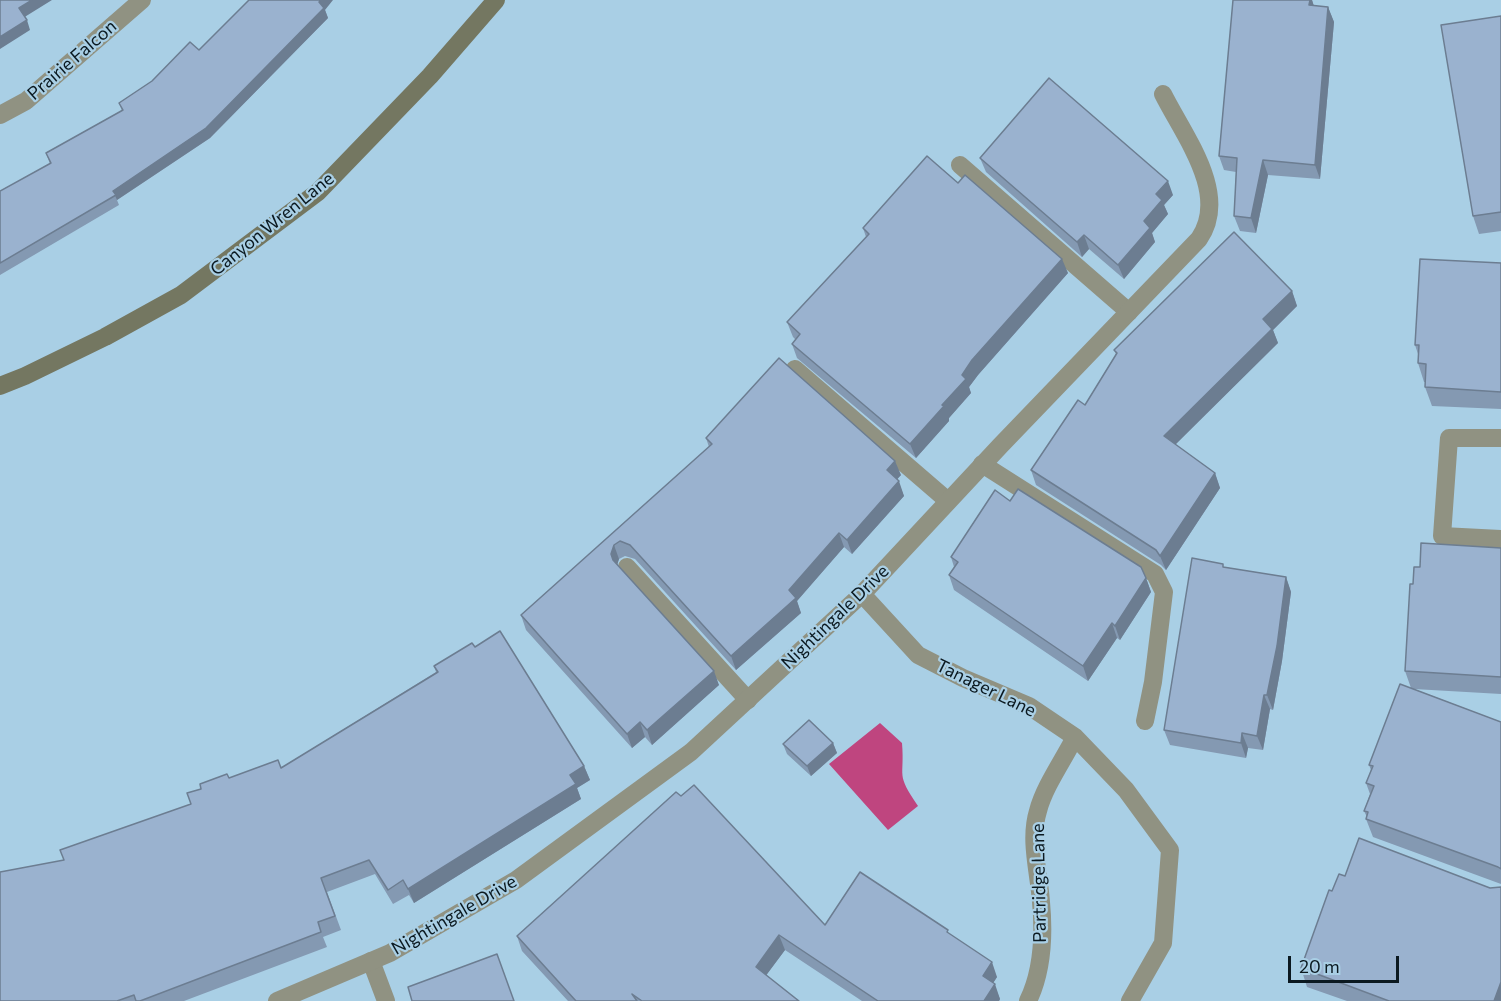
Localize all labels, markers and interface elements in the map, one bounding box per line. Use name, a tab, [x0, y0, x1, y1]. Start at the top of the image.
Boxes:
street label: Prairie Falcon	[23, 15, 121, 105]
street label: Canyon Wren Lane	[206, 168, 338, 280]
street label: Nightingale Drive	[777, 560, 893, 674]
street label: Tanager Lane	[933, 655, 1039, 721]
street label: Partridge Lane	[1027, 823, 1051, 943]
street label: Nightingale Drive	[388, 870, 520, 960]
scale bar	[1291, 944, 1402, 982]
text: 20 m	[1299, 955, 1340, 977]

